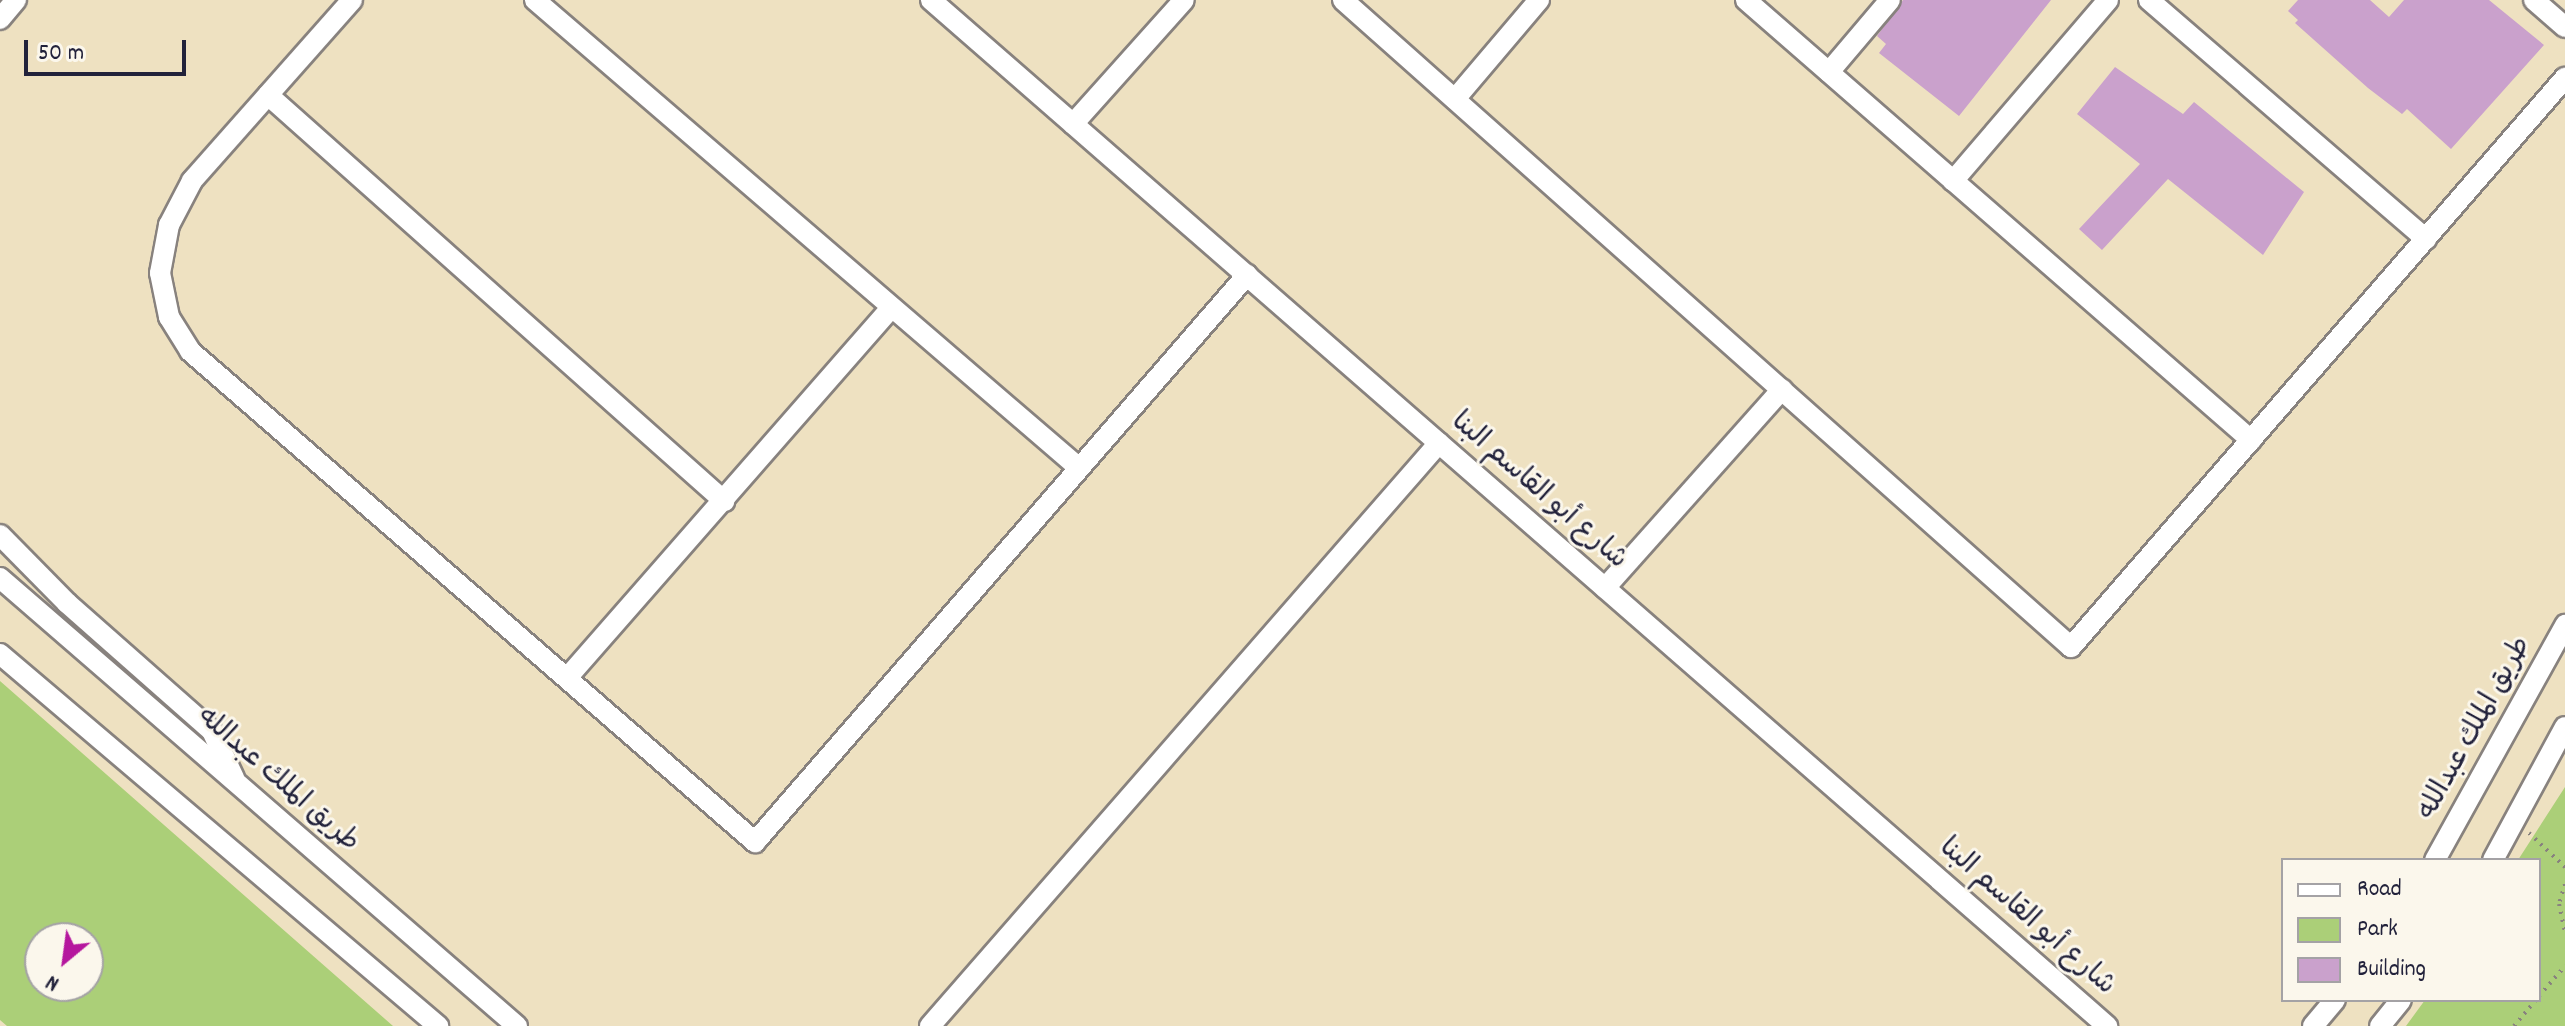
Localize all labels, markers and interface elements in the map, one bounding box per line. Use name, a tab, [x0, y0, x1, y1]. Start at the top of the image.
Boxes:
scale bar	[28, 24, 190, 74]
text: 50 m	[38, 37, 84, 71]
street label: شارع أبو القاسم البنا	[1443, 406, 1633, 578]
street label: طريق الملك عبدالله	[2412, 632, 2540, 826]
street label: طريق الملك عبدالله	[189, 701, 365, 861]
street label: شارع أبو القاسم البنا	[1931, 832, 2121, 1004]
legend	[2281, 858, 2541, 1002]
text: Road	[2357, 873, 2402, 907]
text: Park	[2357, 913, 2398, 947]
north arrow	[24, 922, 104, 1002]
text: Building	[2357, 953, 2426, 987]
text: N	[41, 965, 65, 998]

